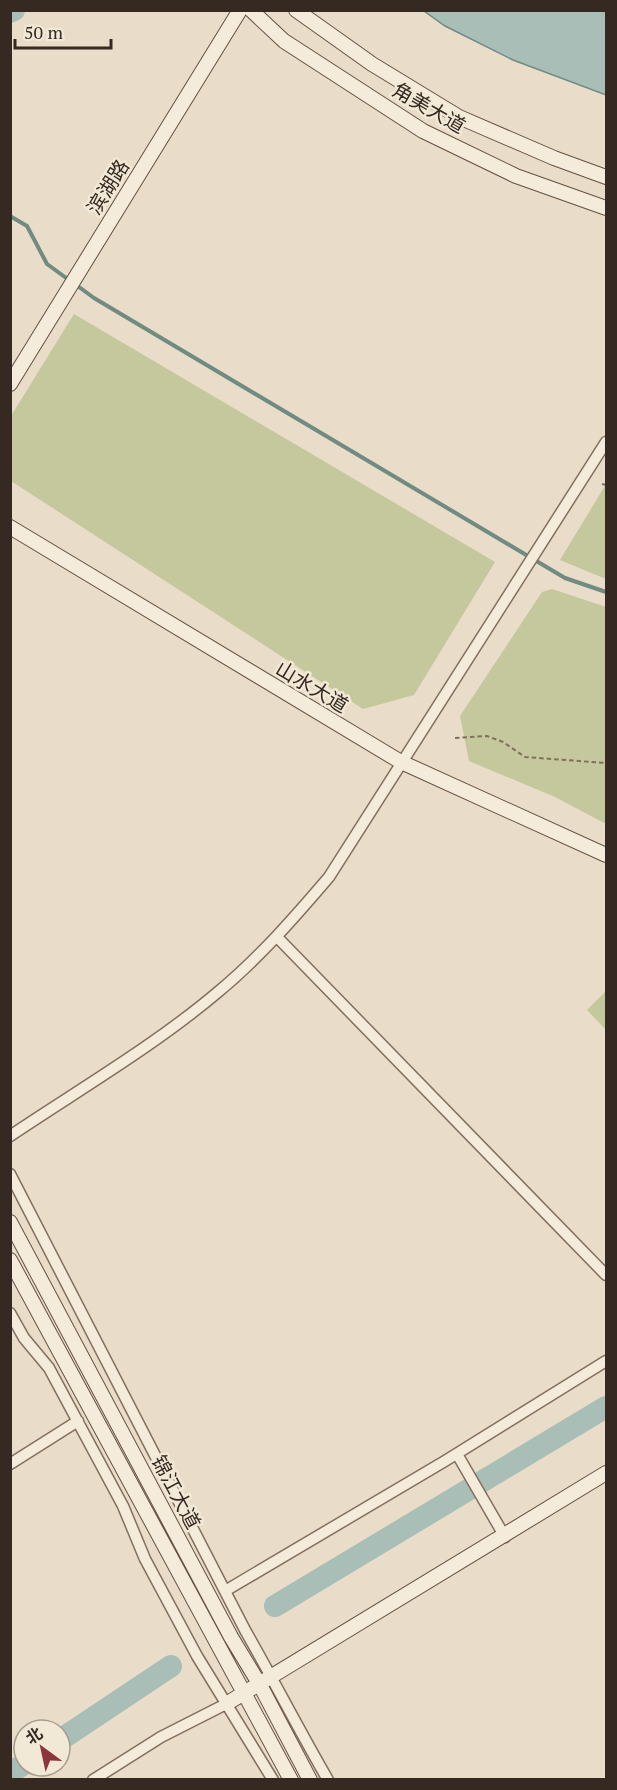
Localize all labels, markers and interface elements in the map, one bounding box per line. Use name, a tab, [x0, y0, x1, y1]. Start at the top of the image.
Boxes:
scale bar	[15, 12, 111, 50]
text: 50 m	[24, 20, 64, 44]
street label: 角美大道	[388, 76, 471, 139]
street label: 滨湖路	[80, 154, 135, 219]
street label: 山水大道	[271, 654, 353, 719]
street label: 锦江大道	[146, 1450, 207, 1533]
north arrow	[12, 1718, 72, 1778]
text: 北	[21, 1722, 47, 1749]

